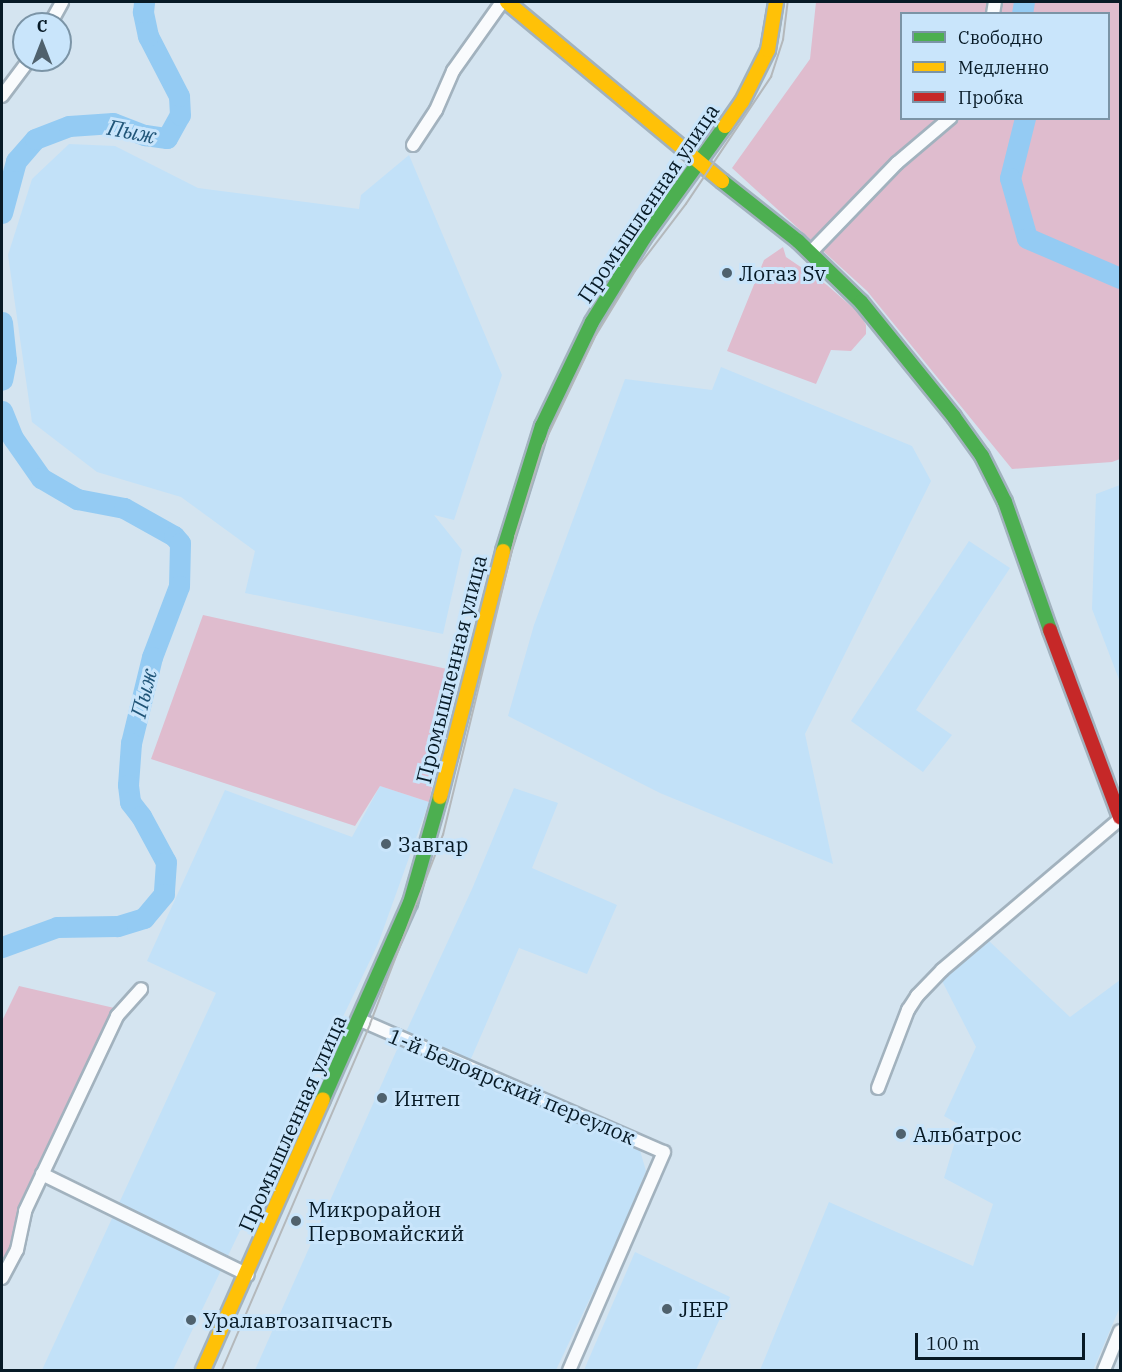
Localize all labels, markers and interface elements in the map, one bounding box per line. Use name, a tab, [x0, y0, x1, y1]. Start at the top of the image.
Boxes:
north arrow	[12, 12, 72, 72]
legend	[900, 12, 1110, 120]
text: С	[37, 16, 47, 36]
text: Свободно	[958, 26, 1043, 49]
text: Медленно	[958, 56, 1049, 79]
text: Пробка	[958, 86, 1024, 109]
street label: Промышленная улица	[572, 99, 724, 307]
water label: Пыж	[105, 113, 159, 149]
place label: Логаз Sv	[739, 260, 826, 286]
marker: Логаз Sv	[720, 266, 734, 280]
street label: Промышленная улица	[410, 552, 492, 786]
water label: Пыж	[124, 666, 162, 720]
place label: Завгар	[398, 831, 468, 857]
marker: Завгар	[379, 837, 393, 851]
street label: Промышленная улица	[233, 1011, 351, 1235]
street label: 1-й Белоярский переулок	[385, 1022, 639, 1150]
place label: Интеп	[394, 1085, 460, 1111]
marker: Интеп	[375, 1091, 389, 1105]
place label: Альбатрос	[913, 1121, 1022, 1147]
marker: Альбатрос	[894, 1127, 908, 1141]
place label: Микрорайон Первомайский	[308, 1196, 464, 1246]
marker: Микрорайон Первомайский	[289, 1214, 303, 1228]
place label: JEEP	[679, 1296, 729, 1322]
marker: JEEP	[660, 1302, 674, 1316]
place label: Уралавтозапчасть	[203, 1307, 393, 1333]
marker: Уралавтозапчасть	[184, 1313, 198, 1327]
scale bar	[918, 1321, 1088, 1359]
text: 100 m	[926, 1332, 980, 1355]

